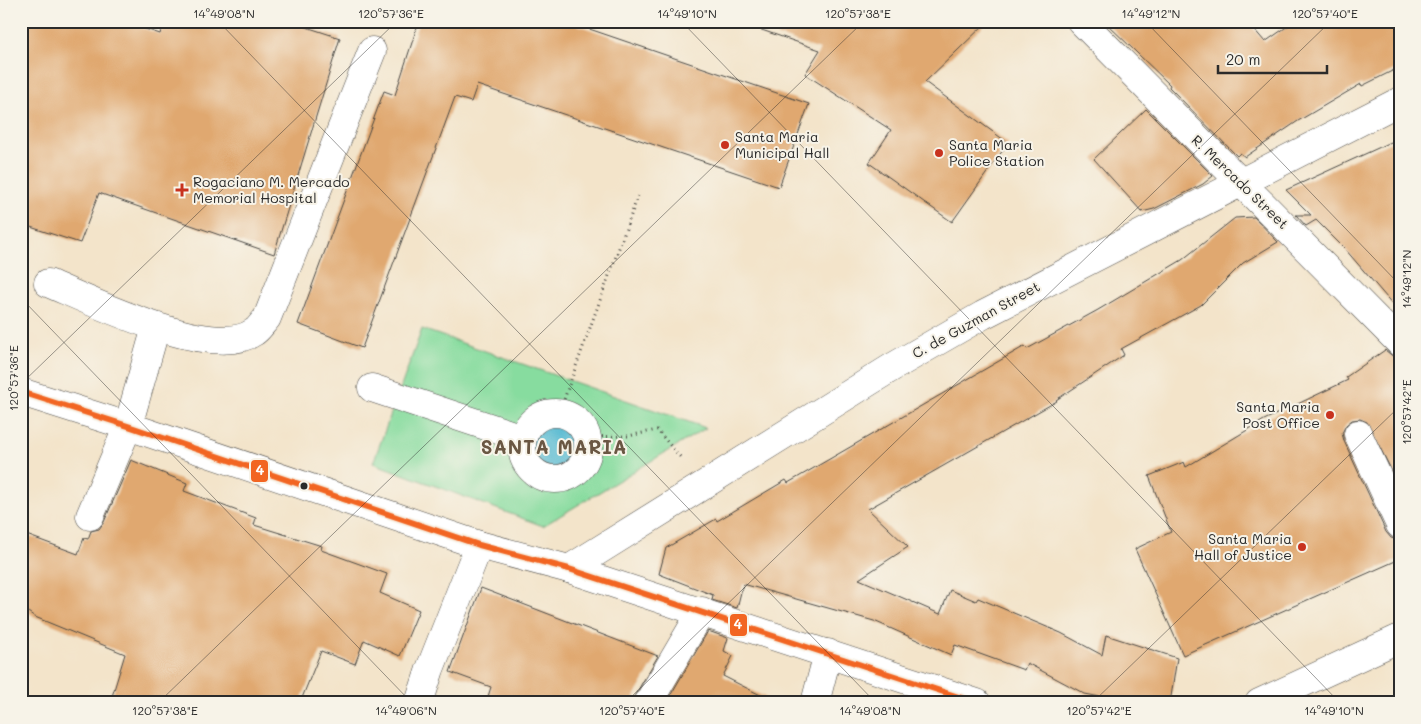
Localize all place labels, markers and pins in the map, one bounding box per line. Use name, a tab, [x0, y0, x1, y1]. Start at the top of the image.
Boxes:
place label: Santa Maria Municipal Hall	[735, 127, 829, 162]
place label: Santa Maria Police Station	[949, 135, 1044, 170]
marker: Santa Maria Municipal Hall	[719, 139, 731, 151]
marker: Santa Maria Police Station	[933, 147, 945, 159]
place label: Rogaciano M. Mercado Memorial Hospital	[193, 172, 350, 207]
marker: Rogaciano M. Mercado Memorial Hospital	[175, 183, 189, 197]
place label: Santa Maria Post Office	[1236, 397, 1320, 432]
marker: Santa Maria Post Office	[1324, 409, 1336, 421]
unlabelled marker	[299, 481, 309, 491]
place label: Santa Maria Hall of Justice	[1194, 529, 1292, 564]
marker: Santa Maria Hall of Justice	[1296, 541, 1308, 553]

